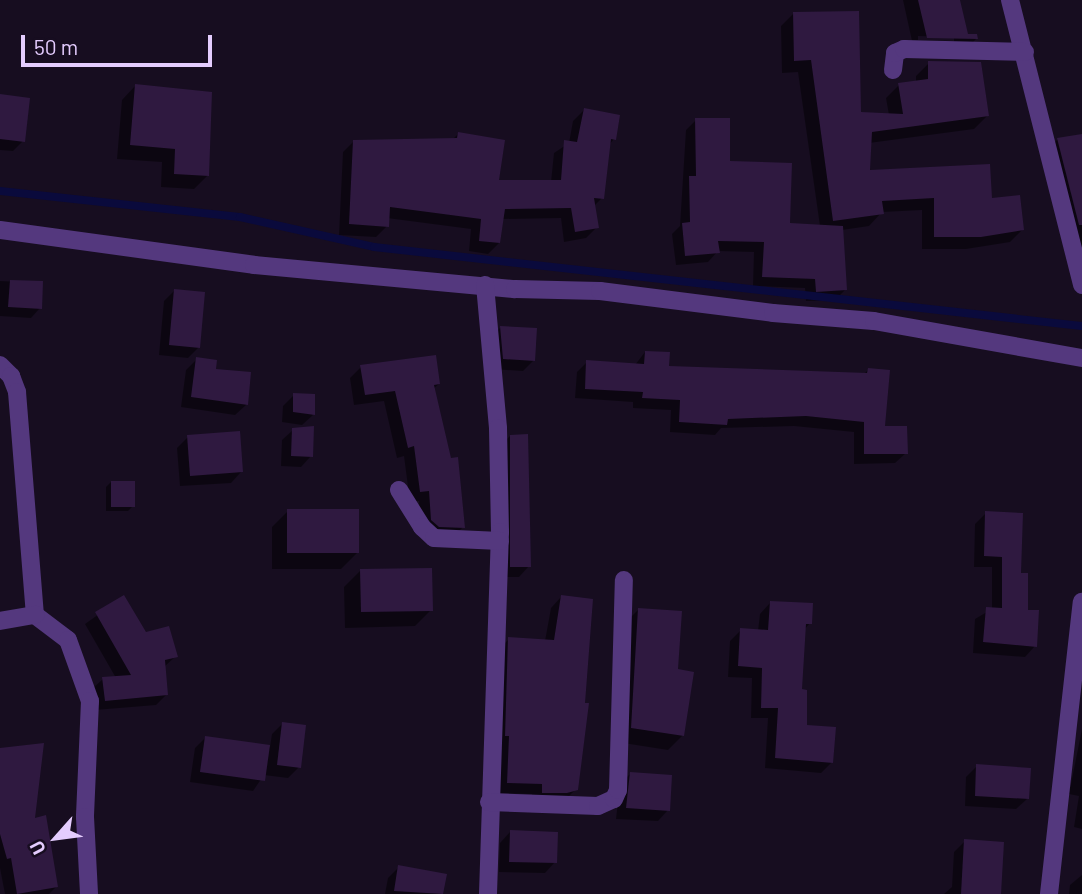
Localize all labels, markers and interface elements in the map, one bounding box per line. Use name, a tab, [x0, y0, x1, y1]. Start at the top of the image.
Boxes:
scale bar	[24, 21, 215, 65]
text: 50 m	[34, 34, 78, 59]
north arrow	[21, 803, 91, 873]
text: U	[24, 837, 50, 859]

